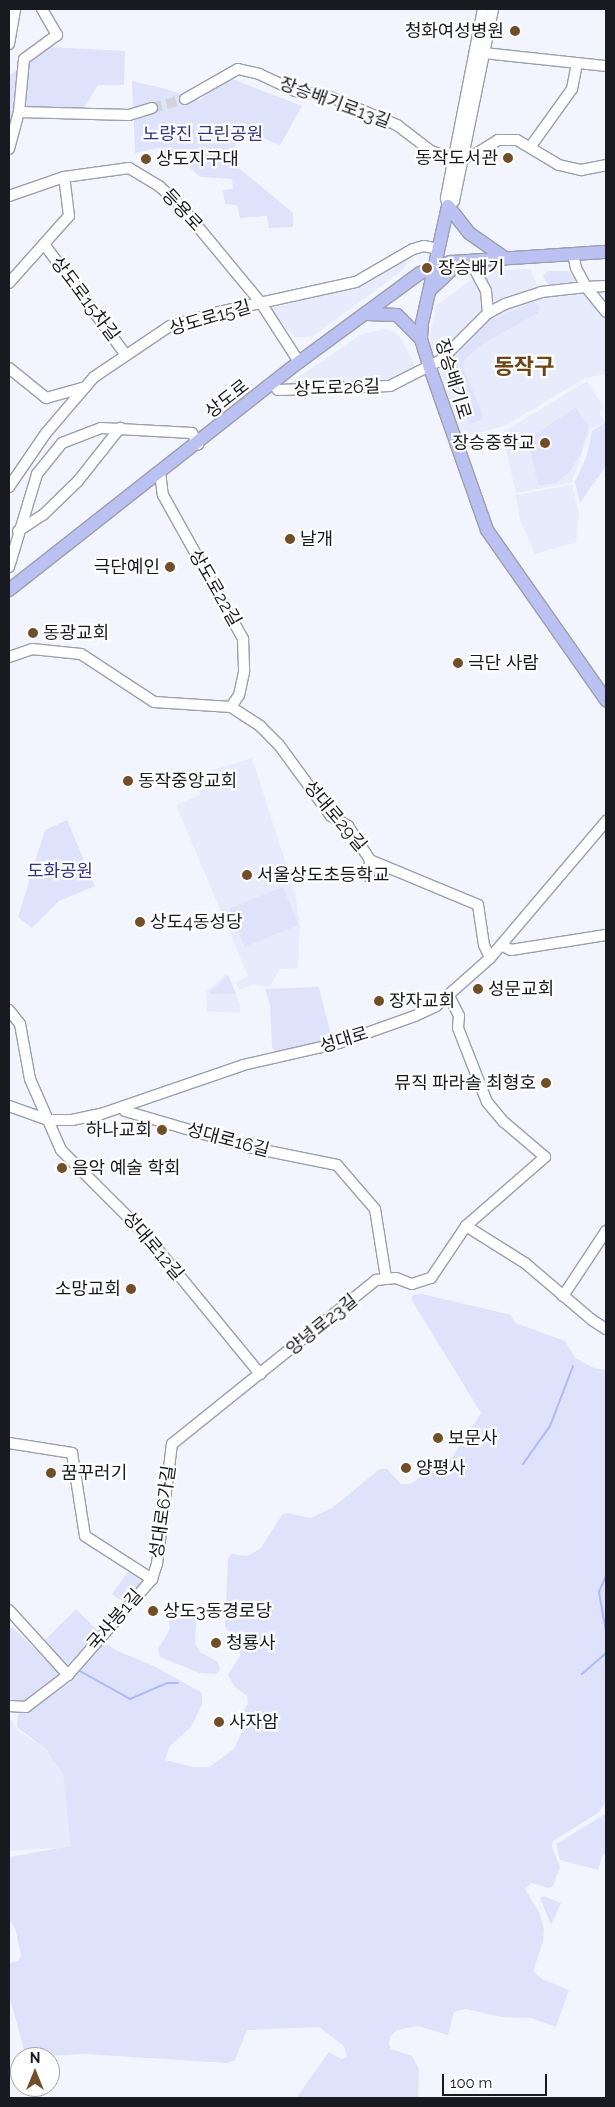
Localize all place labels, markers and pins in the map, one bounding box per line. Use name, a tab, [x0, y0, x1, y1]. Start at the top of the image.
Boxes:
place label: 청화여성병원	[405, 20, 504, 42]
marker: 청화여성병원	[508, 24, 522, 38]
place label: 동작도서관	[415, 147, 498, 169]
place label: 상도지구대	[156, 148, 239, 170]
marker: 동작도서관	[502, 152, 514, 164]
marker: 상도지구대	[140, 153, 152, 165]
place label: 장승배기	[438, 257, 504, 279]
marker: 장승배기	[420, 261, 434, 275]
place label: 장승중학교	[452, 432, 535, 454]
marker: 장승중학교	[539, 437, 551, 449]
place label: 날개	[300, 528, 333, 550]
marker: 날개	[284, 533, 296, 545]
place label: 극단예인	[94, 556, 160, 578]
marker: 극단예인	[164, 561, 176, 573]
place label: 동광교회	[43, 622, 109, 644]
marker: 동광교회	[27, 627, 39, 639]
place label: 극단 사람	[468, 652, 539, 674]
marker: 극단 사람	[452, 657, 464, 669]
place label: 동작중앙교회	[138, 770, 237, 792]
marker: 동작중앙교회	[122, 775, 134, 787]
place label: 서울상도초등학교	[257, 864, 389, 886]
marker: 서울상도초등학교	[241, 869, 253, 881]
place label: 상도4동성당	[150, 911, 243, 933]
marker: 상도4동성당	[134, 916, 146, 928]
place label: 성문교회	[488, 978, 554, 1000]
marker: 성문교회	[472, 983, 484, 995]
place label: 장자교회	[389, 990, 455, 1012]
marker: 장자교회	[373, 995, 385, 1007]
place label: 뮤직 파라솔 최형호	[394, 1072, 536, 1094]
marker: 뮤직 파라솔 최형호	[540, 1077, 552, 1089]
place label: 하나교회	[86, 1119, 152, 1141]
marker: 하나교회	[156, 1124, 168, 1136]
place label: 음악 예술 학회	[72, 1157, 181, 1179]
marker: 음악 예술 학회	[56, 1162, 68, 1174]
place label: 소망교회	[55, 1278, 121, 1300]
marker: 소망교회	[125, 1283, 137, 1295]
place label: 보문사	[448, 1427, 498, 1449]
marker: 보문사	[432, 1432, 444, 1444]
place label: 양평사	[416, 1457, 466, 1479]
place label: 꿈꾸러기	[61, 1462, 127, 1484]
marker: 양평사	[400, 1462, 412, 1474]
marker: 꿈꾸러기	[45, 1467, 57, 1479]
place label: 상도3동경로당	[163, 1600, 272, 1622]
marker: 상도3동경로당	[147, 1605, 159, 1617]
place label: 청룡사	[226, 1632, 276, 1654]
marker: 청룡사	[210, 1637, 222, 1649]
place label: 사자암	[229, 1711, 279, 1733]
marker: 사자암	[213, 1716, 225, 1728]

